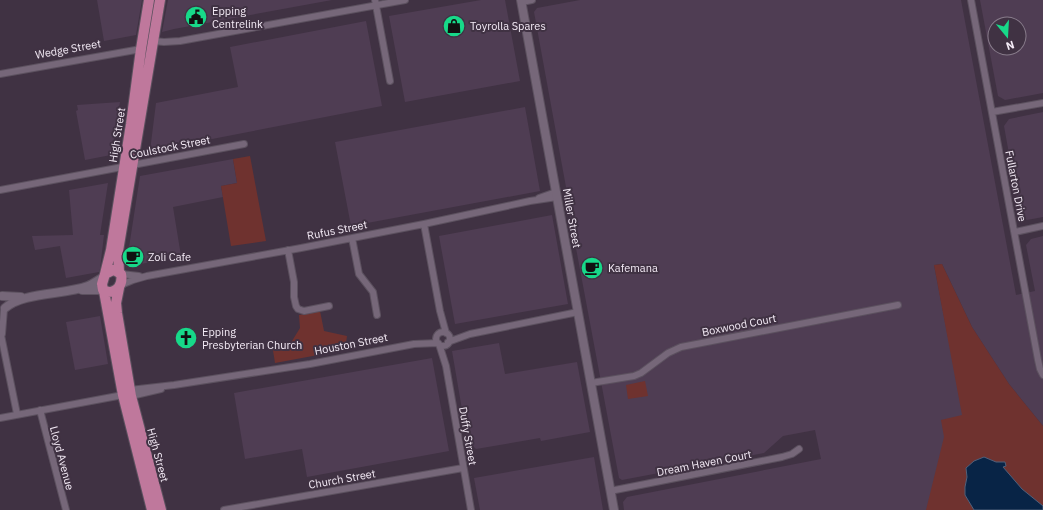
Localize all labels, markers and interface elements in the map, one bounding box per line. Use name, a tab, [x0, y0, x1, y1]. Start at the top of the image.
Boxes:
public building icon: Epping Centrelink	[183, 4, 209, 30]
place label: Epping Centrelink	[212, 4, 263, 31]
shop icon: Toyrolla Spares	[441, 13, 467, 39]
north arrow	[987, 16, 1027, 56]
place label: Toyrolla Spares	[470, 19, 546, 33]
street label: Wedge Street	[34, 36, 102, 62]
text: N	[1004, 38, 1016, 53]
street label: High Street	[106, 106, 128, 163]
street label: Coulstock Street	[129, 132, 212, 162]
street label: Fullarton Drive	[1002, 149, 1030, 223]
street label: Miller Street	[560, 187, 584, 249]
street label: Rufus Street	[306, 217, 369, 243]
cafe icon: Zoli Cafe	[120, 244, 146, 270]
place label: Zoli Cafe	[148, 250, 191, 264]
cafe icon: Kafemana	[579, 255, 605, 281]
place label: Kafemana	[608, 261, 658, 275]
street label: Boxwood Court	[701, 311, 778, 339]
church icon: Epping Presbyterian Church	[173, 325, 199, 351]
place label: Epping Presbyterian Church	[202, 325, 302, 352]
street label: Houston Street	[313, 330, 389, 358]
street label: Duffy Street	[456, 406, 480, 466]
street label: Lloyd Avenue	[47, 424, 77, 492]
street label: High Street	[144, 426, 172, 484]
street label: Dream Haven Court	[655, 447, 753, 479]
street label: Church Street	[307, 466, 377, 492]

